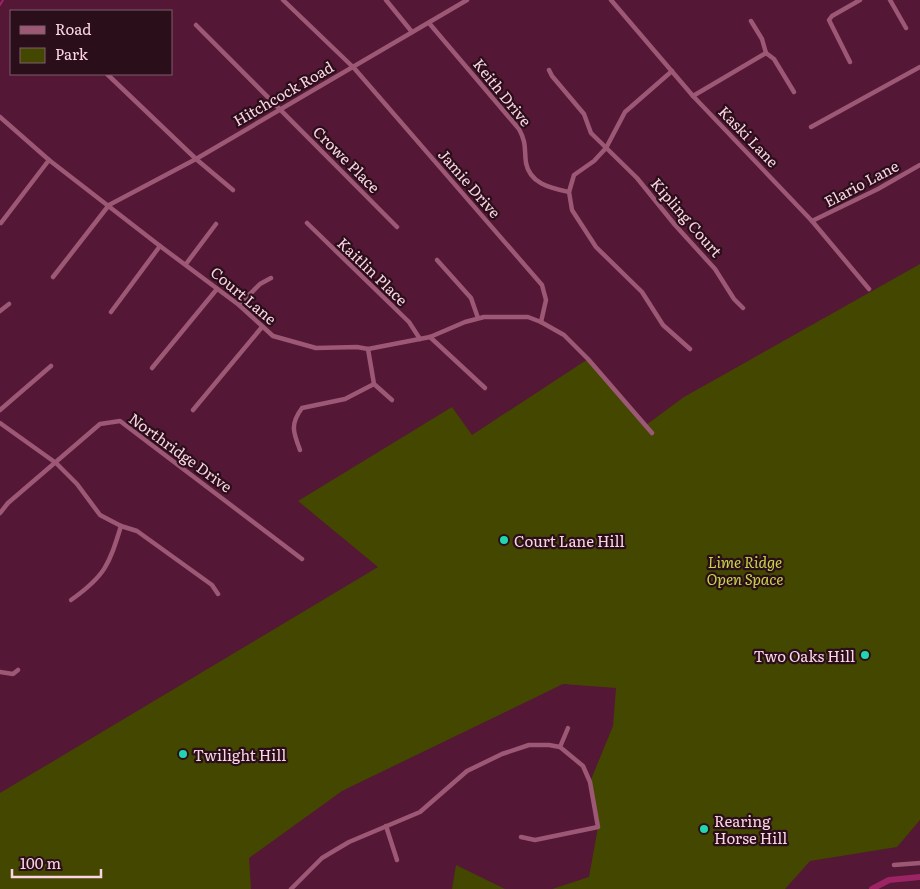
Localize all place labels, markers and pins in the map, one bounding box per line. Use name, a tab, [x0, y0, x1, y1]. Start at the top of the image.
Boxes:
place label: Court Lane Hill	[514, 529, 625, 552]
marker: Court Lane Hill	[498, 534, 510, 546]
place label: Two Oaks Hill	[753, 644, 855, 667]
marker: Two Oaks Hill	[859, 649, 871, 661]
place label: Twilight Hill	[193, 743, 286, 766]
marker: Twilight Hill	[177, 748, 189, 760]
place label: Rearing Horse Hill	[714, 809, 787, 849]
marker: Rearing Horse Hill	[698, 823, 710, 835]

